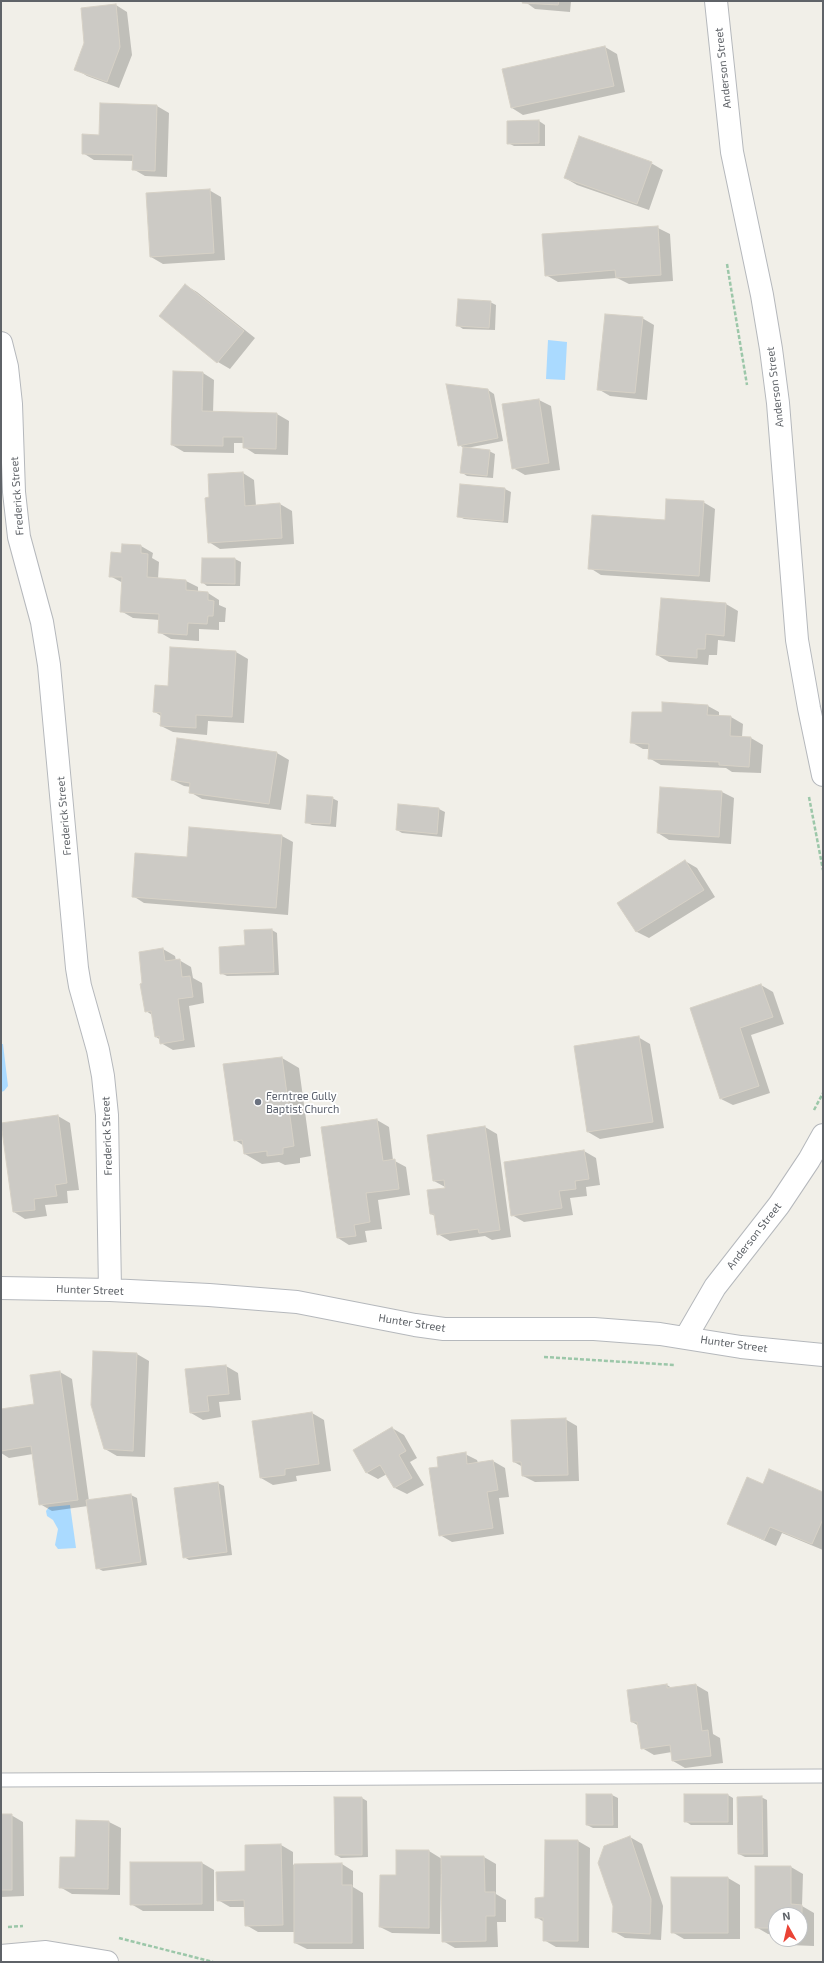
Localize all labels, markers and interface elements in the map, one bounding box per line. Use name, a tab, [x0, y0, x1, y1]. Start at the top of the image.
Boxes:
street label: Anderson Street	[712, 27, 734, 109]
street label: Anderson Street	[764, 346, 786, 428]
street label: Frederick Street	[8, 456, 26, 536]
street label: Frederick Street	[54, 776, 74, 856]
place label: Ferntree Gully Baptist Church	[266, 1089, 339, 1115]
street label: Frederick Street	[99, 1096, 115, 1176]
marker: Ferntree Gully Baptist Church	[253, 1097, 263, 1107]
street label: Anderson Street	[724, 1200, 784, 1272]
street label: Hunter Street	[56, 1282, 124, 1298]
street label: Hunter Street	[378, 1311, 446, 1335]
street label: Hunter Street	[700, 1333, 768, 1355]
north arrow	[768, 1907, 808, 1947]
text: N	[782, 1909, 791, 1923]

